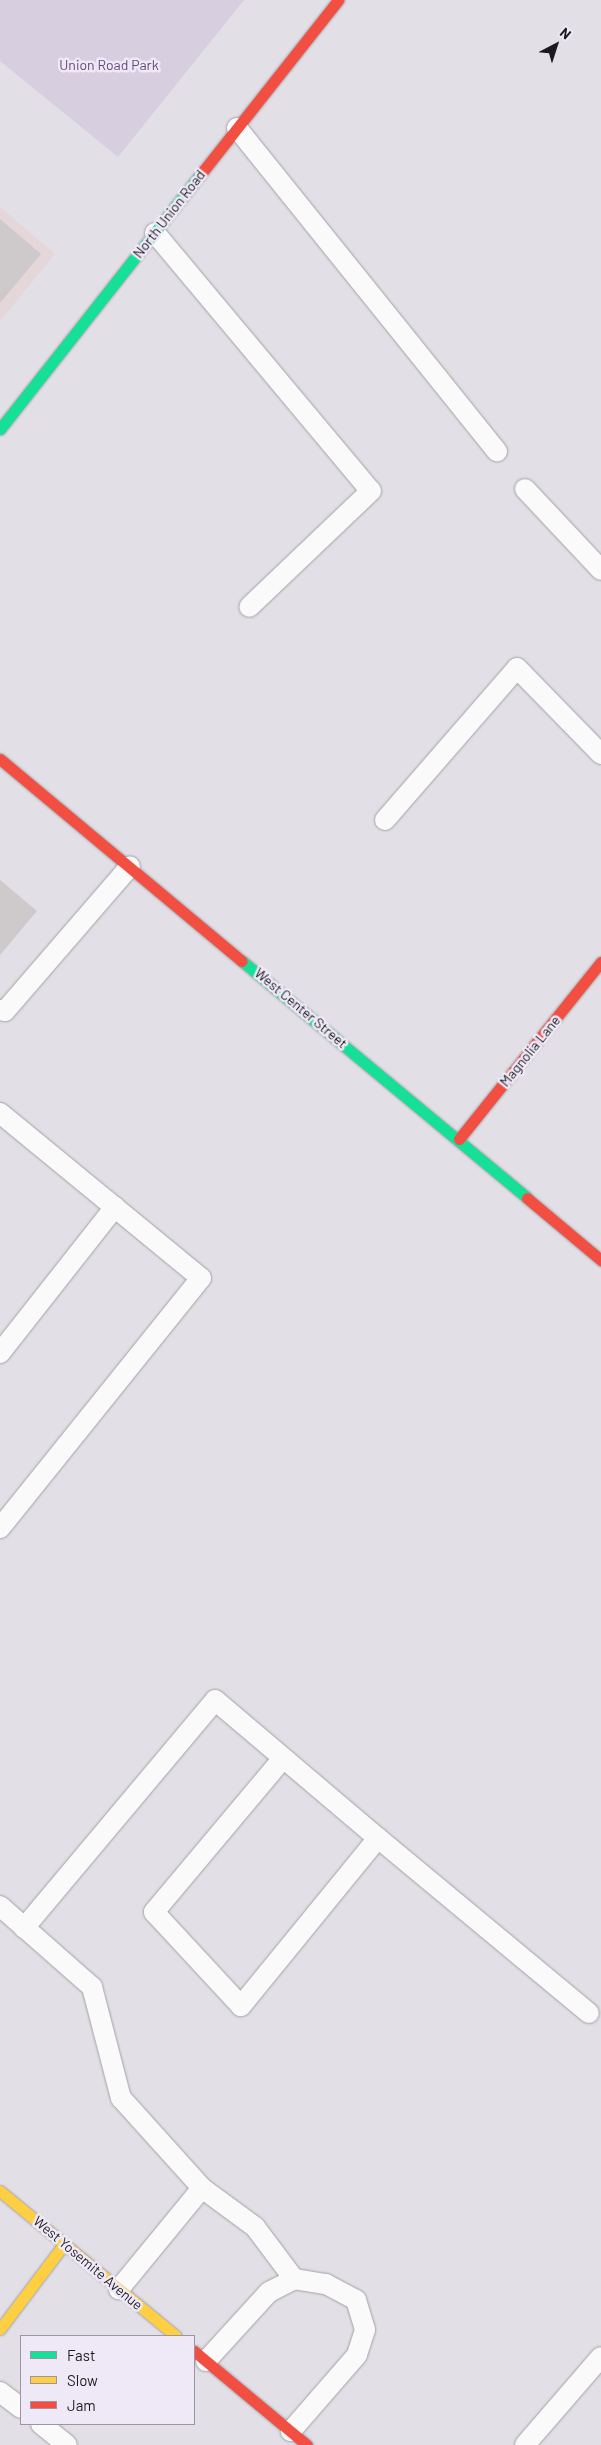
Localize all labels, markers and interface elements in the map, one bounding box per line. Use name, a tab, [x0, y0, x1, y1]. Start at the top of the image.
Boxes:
north arrow	[531, 20, 581, 70]
text: N	[557, 24, 575, 43]
park label: Union Road Park	[59, 57, 159, 73]
street label: North Union Road	[129, 167, 209, 261]
street label: West Center Street	[251, 964, 351, 1052]
street label: Magnolia Lane	[496, 1012, 564, 1090]
street label: West Yosemite Avenue	[30, 2212, 146, 2314]
legend	[20, 2335, 195, 2425]
text: Fast	[67, 2346, 95, 2364]
text: Slow	[67, 2371, 98, 2389]
text: Jam	[67, 2396, 96, 2414]

